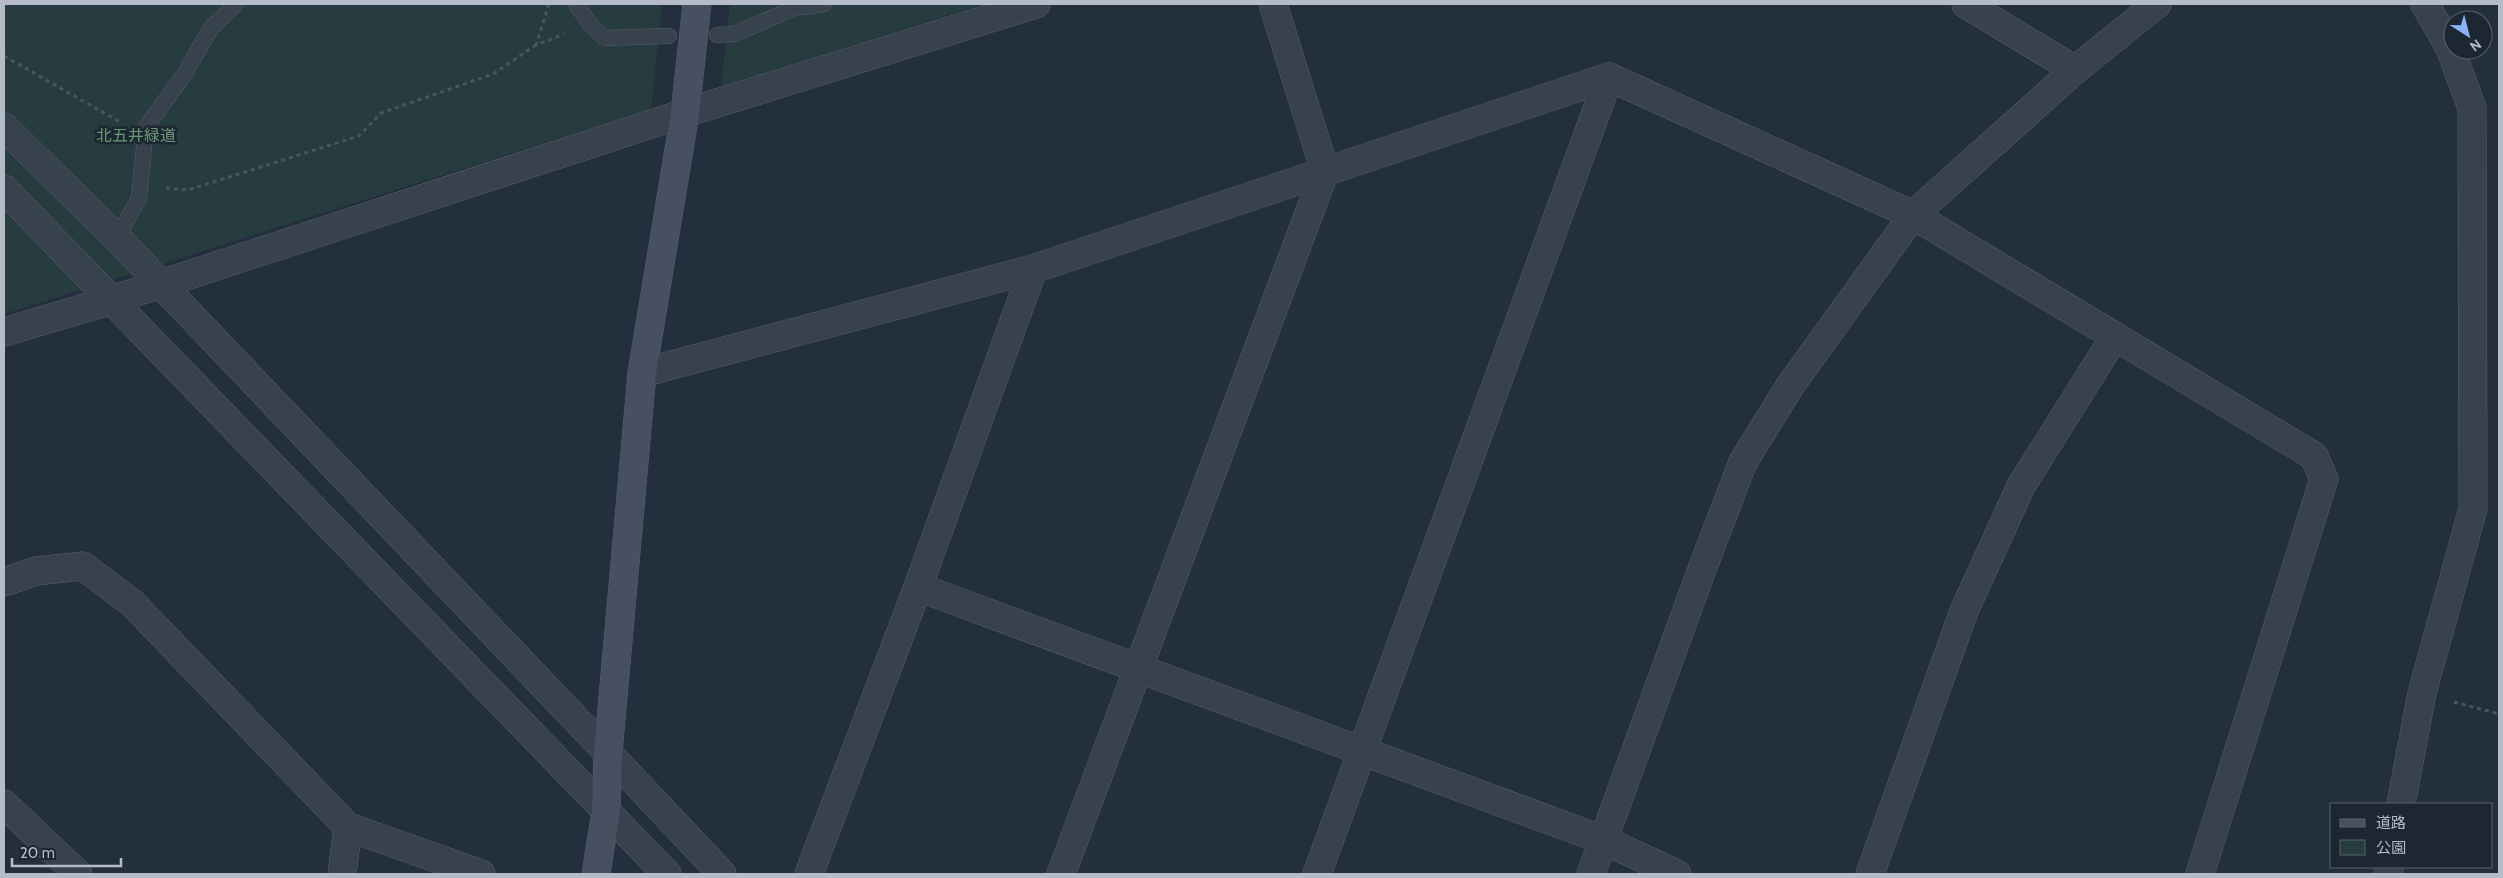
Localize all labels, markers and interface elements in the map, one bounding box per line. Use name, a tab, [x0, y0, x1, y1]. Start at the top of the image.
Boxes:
north arrow	[2443, 10, 2493, 60]
text: N	[2466, 35, 2485, 56]
park label: 北五井緑道	[96, 126, 176, 145]
legend	[2330, 803, 2493, 868]
text: 道路	[2376, 814, 2406, 832]
scale bar	[12, 836, 121, 868]
text: 公園	[2376, 839, 2406, 857]
text: 20 m	[20, 844, 55, 862]

